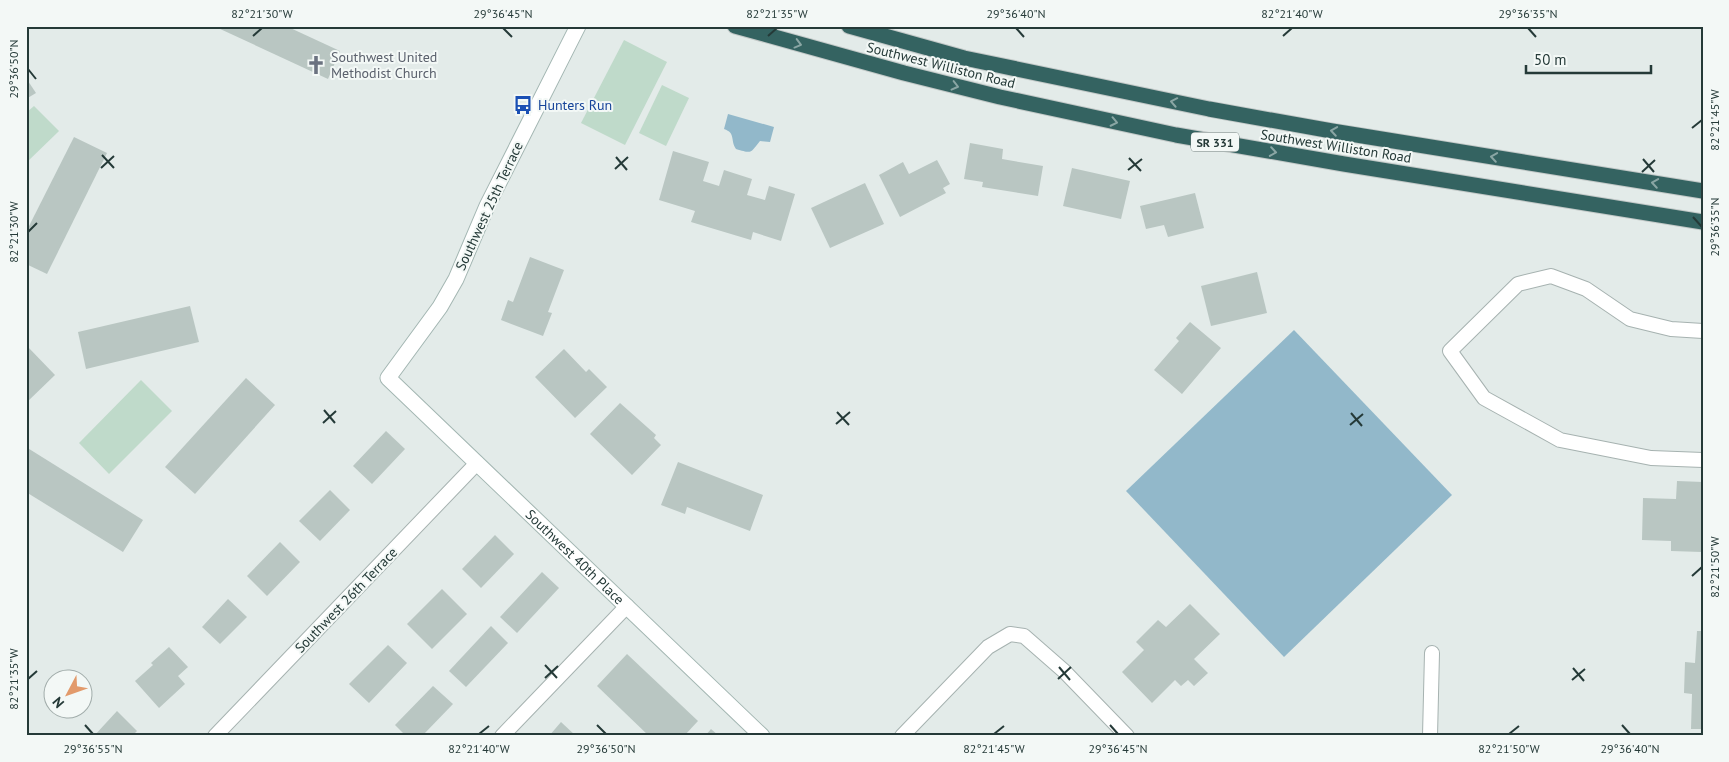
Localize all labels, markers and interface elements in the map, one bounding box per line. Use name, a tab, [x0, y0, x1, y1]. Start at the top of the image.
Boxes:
text: 82°21'30"W	[231, 6, 293, 21]
text: 29°36'45"N	[473, 6, 533, 21]
text: 82°21'35"W	[746, 6, 808, 21]
text: 29°36'40"N	[986, 6, 1046, 21]
text: 82°21'40"W	[1261, 6, 1323, 21]
text: 29°36'35"N	[1498, 6, 1558, 21]
one-way arrow	[794, 38, 802, 48]
street label: Southwest Williston Road	[865, 38, 1017, 92]
text: 29°36'50"N	[6, 39, 21, 99]
scale bar	[1526, 42, 1652, 74]
place label: Southwest United Methodist Church	[331, 48, 437, 82]
text: 50 m	[1534, 50, 1567, 69]
church icon: Southwest United Methodist Church	[305, 54, 327, 76]
one-way arrow	[951, 80, 960, 91]
text: 82°21'45"W	[1707, 89, 1722, 151]
bus stop icon: Hunters Run	[512, 94, 534, 116]
place label: Hunters Run	[538, 96, 612, 114]
one-way arrow	[1169, 97, 1178, 108]
one-way arrow	[1109, 116, 1118, 127]
street label: Southwest Williston Road	[1259, 125, 1413, 167]
one-way arrow	[1329, 127, 1338, 137]
road number: SR 331	[1191, 132, 1239, 152]
street label: Southwest 25th Terrace	[451, 139, 527, 273]
one-way arrow	[1269, 147, 1278, 157]
one-way arrow	[1490, 152, 1498, 163]
one-way arrow	[1650, 178, 1659, 188]
text: 29°36'35"N	[1707, 197, 1722, 257]
text: 82°21'30"W	[6, 201, 21, 263]
street label: Southwest 40th Place	[522, 505, 628, 608]
text: 82°21'50"W	[1707, 536, 1722, 598]
street label: Southwest 26th Terrace	[291, 543, 401, 657]
text: 82°21'35"W	[6, 648, 21, 710]
north arrow	[42, 670, 92, 720]
text: N	[48, 693, 68, 712]
text: 29°36'55"N	[63, 741, 123, 756]
text: 82°21'40"W	[448, 741, 510, 756]
text: 29°36'50"N	[576, 741, 636, 756]
text: 82°21'45"W	[963, 741, 1025, 756]
text: 29°36'45"N	[1088, 741, 1148, 756]
text: 82°21'50"W	[1478, 741, 1540, 756]
text: 29°36'40"N	[1600, 741, 1660, 756]

